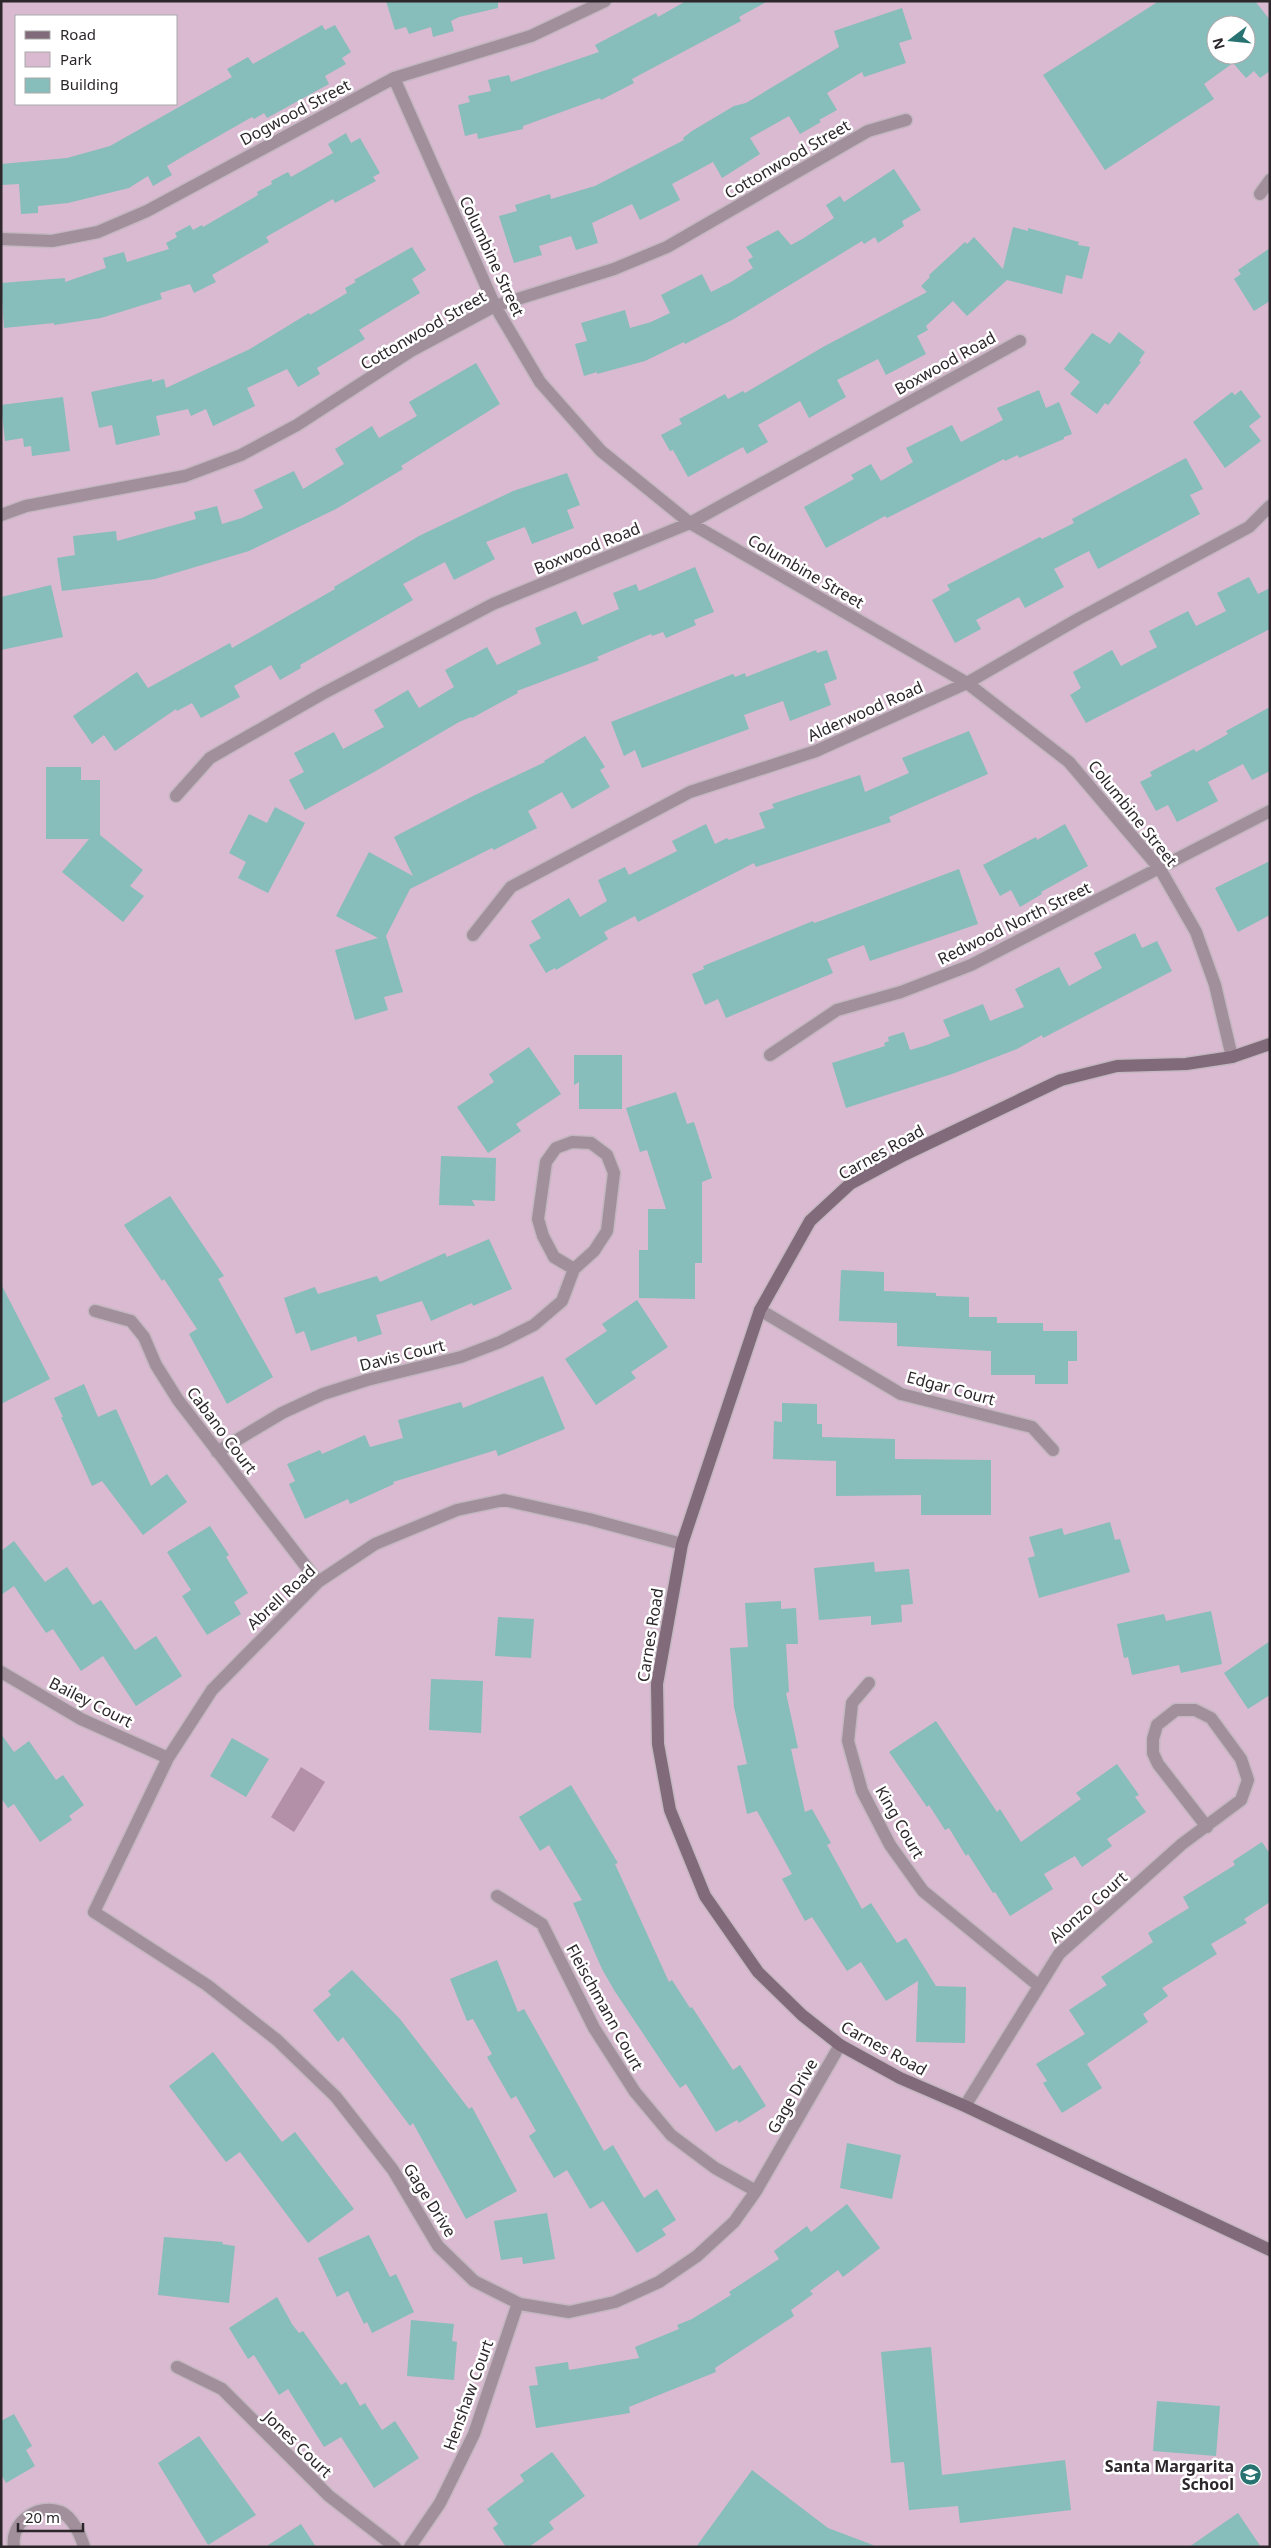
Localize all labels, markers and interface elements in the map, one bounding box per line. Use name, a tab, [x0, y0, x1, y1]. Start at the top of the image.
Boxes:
legend	[15, 15, 178, 105]
north arrow	[1206, 15, 1256, 65]
text: Road	[60, 24, 96, 44]
text: N	[1207, 36, 1229, 52]
text: Park	[60, 49, 92, 69]
text: Building	[60, 74, 118, 94]
street label: Dogwood Street	[236, 74, 354, 150]
street label: Cottonwood Street	[720, 114, 854, 204]
street label: Columbine Street	[454, 192, 530, 320]
street label: Cottonwood Street	[356, 285, 490, 375]
street label: Boxwood Road	[890, 326, 1000, 400]
street label: Boxwood Road	[531, 517, 643, 579]
street label: Columbine Street	[744, 529, 868, 613]
street label: Alderwood Road	[804, 676, 926, 746]
street label: Columbine Street	[1083, 755, 1183, 871]
street label: Redwood North Street	[934, 876, 1094, 970]
street label: Carnes Road	[834, 1119, 928, 1185]
street label: Davis Court	[357, 1334, 447, 1376]
street label: Edgar Court	[904, 1366, 998, 1410]
street label: Cabano Court	[182, 1382, 262, 1478]
street label: Abrell Road	[242, 1560, 320, 1634]
street label: Carnes Road	[632, 1586, 668, 1684]
street label: Bailey Court	[46, 1672, 137, 1732]
street label: King Court	[870, 1782, 930, 1862]
street label: Alonzo Court	[1044, 1866, 1132, 1948]
street label: Fleischmann Court	[561, 1940, 649, 2074]
street label: Carnes Road	[837, 2015, 931, 2081]
street label: Gage Drive	[762, 2054, 822, 2138]
street label: Gage Drive	[399, 2159, 461, 2241]
street label: Henshaw Court	[438, 2336, 498, 2453]
street label: Jones Court	[258, 2405, 337, 2482]
place label: Santa Margarita School	[1105, 2455, 1234, 2495]
school or university icon: Santa Margarita School	[1238, 2463, 1262, 2487]
scale bar	[18, 2500, 82, 2532]
text: 20 m	[25, 2507, 60, 2527]

